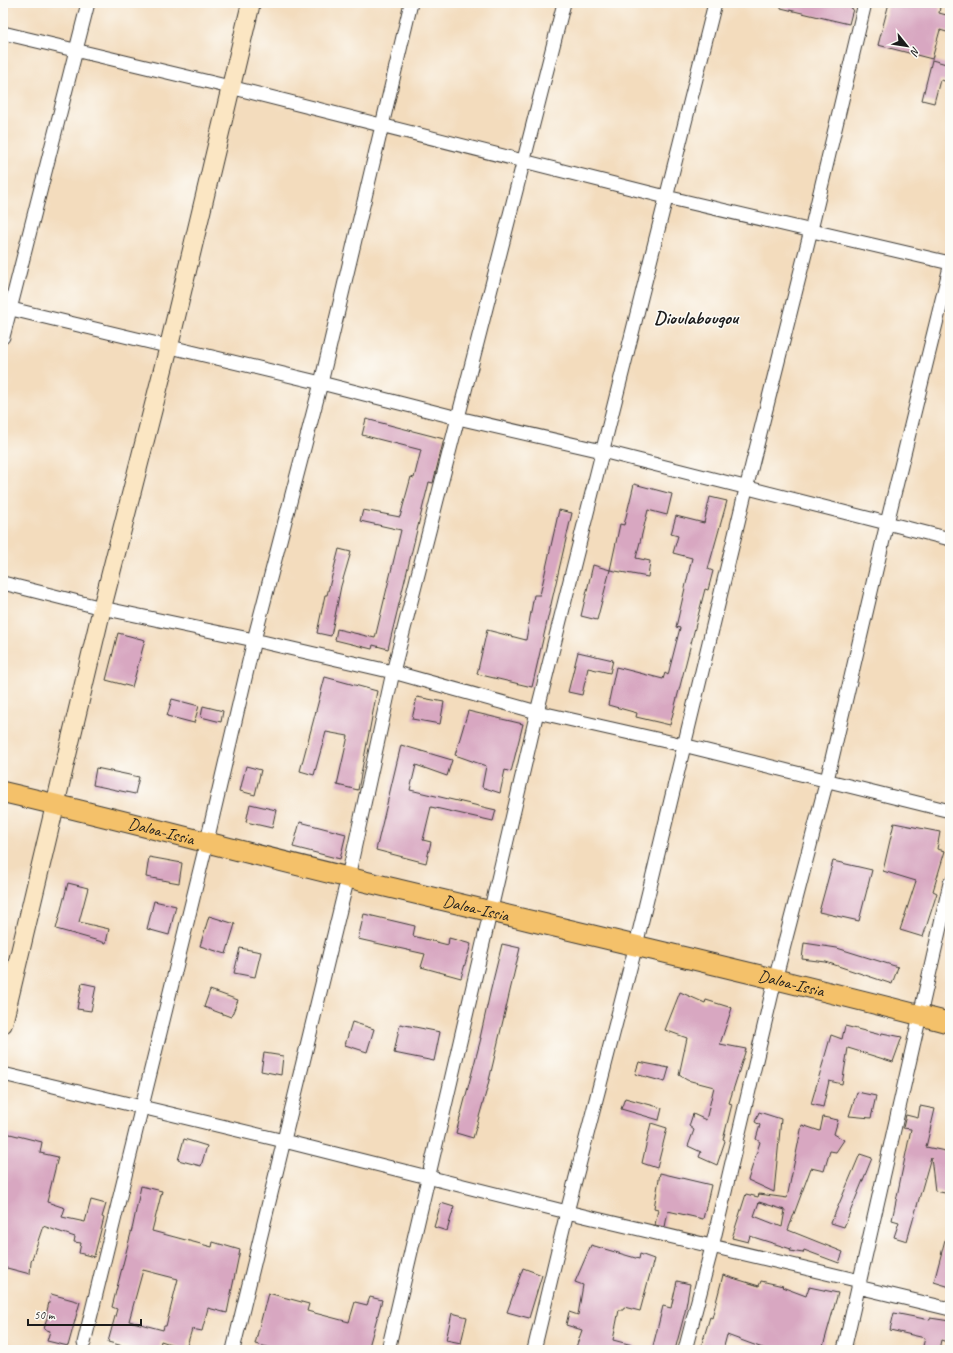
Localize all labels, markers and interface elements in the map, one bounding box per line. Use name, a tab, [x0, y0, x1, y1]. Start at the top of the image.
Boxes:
north arrow	[887, 26, 927, 66]
text: N	[907, 45, 923, 59]
district label: Dioulabougou	[654, 306, 740, 330]
street label: Daloa-Issia	[126, 812, 197, 849]
street label: Daloa-Issia	[441, 890, 512, 926]
street label: Daloa-Issia	[756, 965, 827, 1001]
scale bar	[28, 1301, 141, 1327]
text: 50 m	[34, 1307, 56, 1323]

